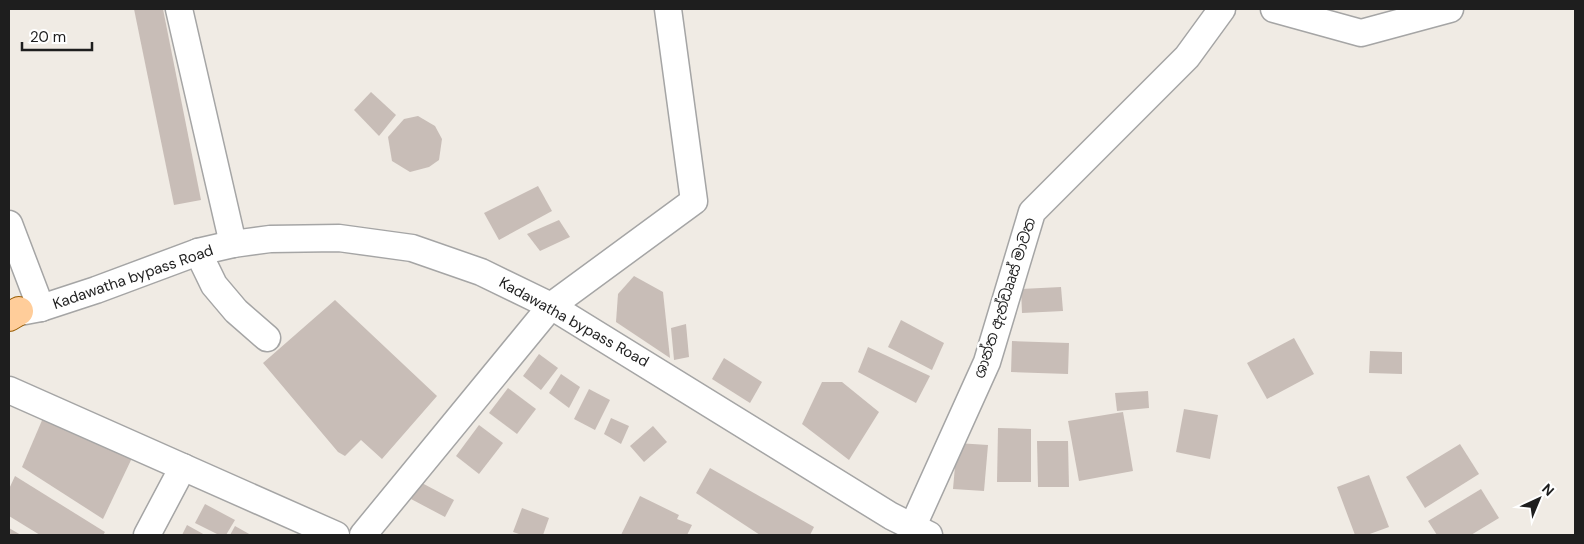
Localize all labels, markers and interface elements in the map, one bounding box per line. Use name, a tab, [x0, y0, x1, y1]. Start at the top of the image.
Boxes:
scale bar	[22, 20, 92, 52]
text: 20 m	[30, 27, 66, 47]
street label: ශාන්ත ඇන්ඩෘෘස් මාවත	[970, 215, 1040, 381]
street label: Kadawatha bypass Road	[50, 240, 216, 314]
street label: Kadawatha bypass Road	[495, 272, 653, 372]
north arrow	[1514, 474, 1564, 524]
text: N	[1538, 480, 1558, 500]

